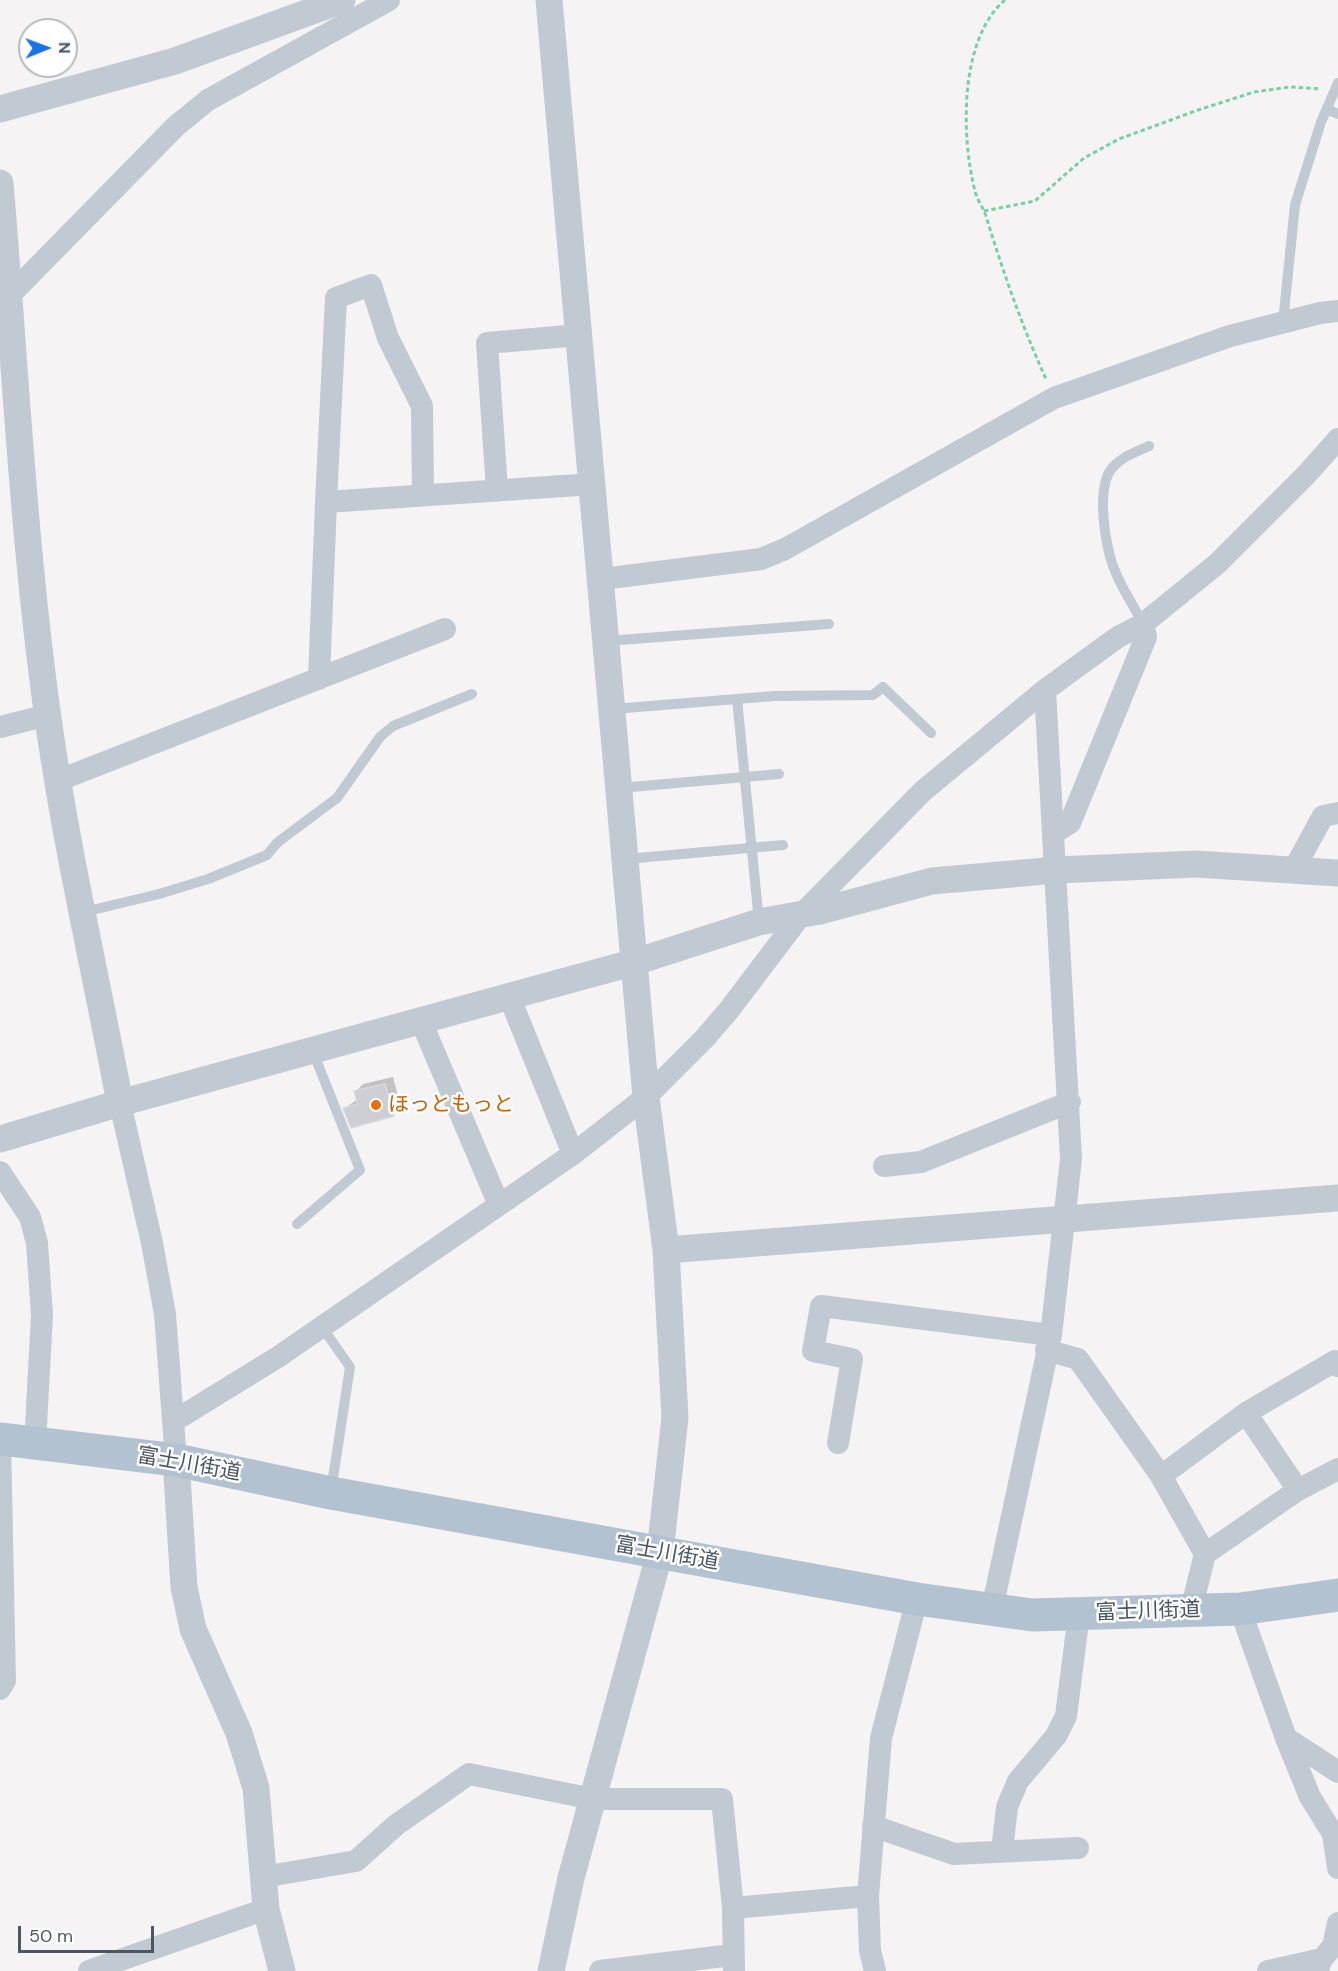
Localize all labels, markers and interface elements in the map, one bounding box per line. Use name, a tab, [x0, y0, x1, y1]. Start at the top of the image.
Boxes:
north arrow	[18, 18, 78, 78]
text: N	[54, 42, 75, 54]
place label: ほっともっと	[388, 1092, 514, 1118]
marker: ほっともっと	[369, 1098, 383, 1112]
street label: 富士川街道	[135, 1443, 243, 1487]
street label: 富士川街道	[613, 1532, 721, 1576]
street label: 富士川街道	[1095, 1598, 1201, 1626]
scale bar	[21, 1914, 158, 1952]
text: 50 m	[29, 1924, 73, 1948]

